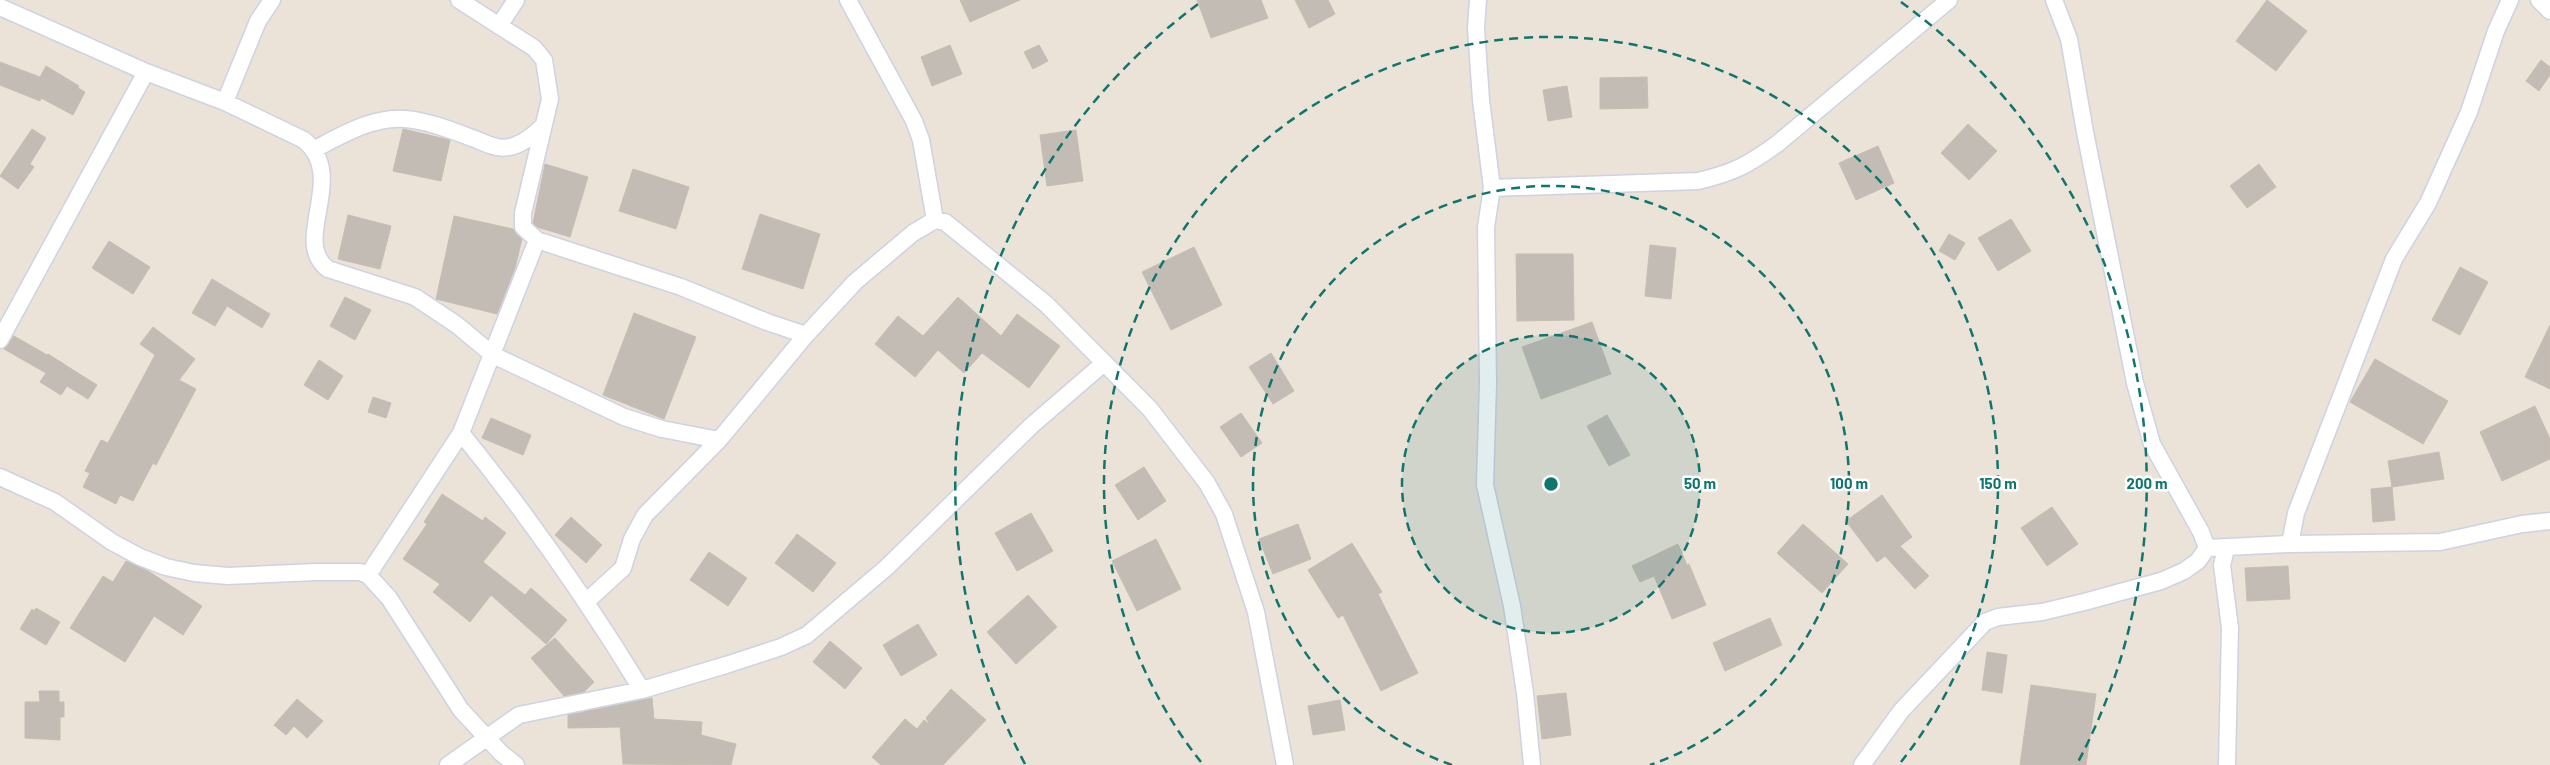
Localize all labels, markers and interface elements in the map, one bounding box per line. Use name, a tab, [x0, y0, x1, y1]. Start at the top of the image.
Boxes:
text: 50 m	[1684, 474, 1716, 492]
text: 100 m	[1830, 474, 1868, 492]
text: 150 m	[1979, 474, 2017, 492]
text: 200 m	[2126, 474, 2168, 492]
centre of rings	[1542, 475, 1560, 493]

